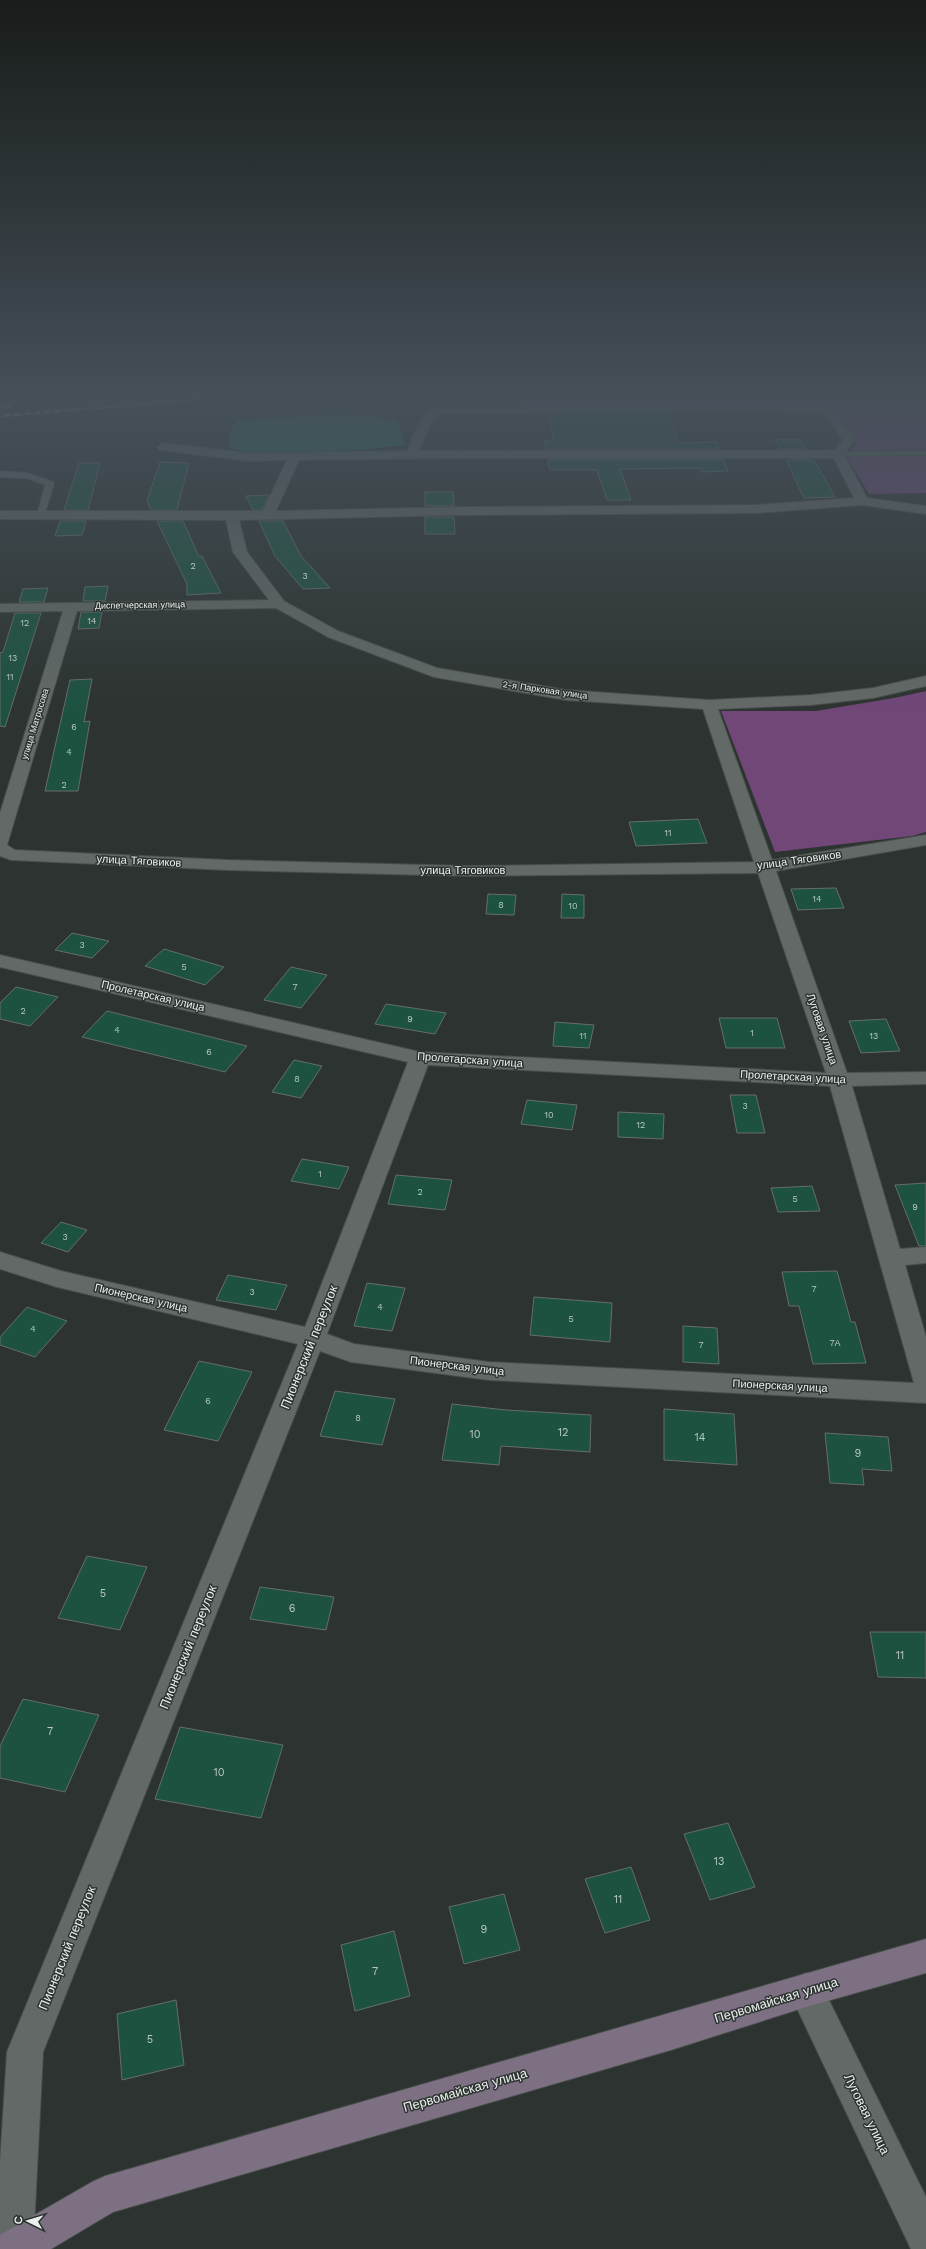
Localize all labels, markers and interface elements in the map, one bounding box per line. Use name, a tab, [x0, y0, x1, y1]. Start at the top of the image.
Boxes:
house number: 2	[190, 561, 196, 571]
house number: 3	[302, 571, 308, 581]
street label: Диспетчерская улица	[95, 599, 185, 611]
house number: 14	[87, 616, 97, 626]
house number: 12	[21, 618, 29, 628]
house number: 13	[9, 653, 17, 663]
house number: 11	[6, 672, 14, 682]
street label: 2-я Парковая улица	[502, 679, 588, 701]
street label: улица Матросова	[19, 687, 51, 761]
house number: 6	[71, 722, 77, 732]
house number: 4	[66, 747, 72, 757]
house number: 2	[61, 780, 67, 790]
house number: 11	[664, 828, 672, 838]
street label: улица Тяговиков	[756, 848, 842, 872]
street label: улица Тяговиков	[96, 852, 182, 870]
street label: улица Тяговиков	[421, 864, 506, 877]
house number: 14	[812, 894, 822, 904]
house number: 8	[498, 900, 504, 910]
house number: 10	[568, 901, 578, 911]
house number: 3	[79, 940, 85, 950]
house number: 5	[181, 962, 187, 972]
street label: Пролетарская улица	[100, 978, 207, 1014]
house number: 7	[292, 982, 298, 992]
street label: Луговая улица	[804, 992, 841, 1067]
house number: 2	[20, 1006, 26, 1016]
house number: 9	[407, 1014, 413, 1024]
house number: 4	[114, 1025, 120, 1035]
house number: 1	[750, 1028, 754, 1038]
house number: 11	[579, 1031, 587, 1041]
house number: 13	[870, 1031, 878, 1041]
house number: 6	[206, 1047, 212, 1057]
street label: Пролетарская улица	[417, 1050, 524, 1070]
street label: Пролетарская улица	[740, 1068, 847, 1086]
house number: 8	[294, 1074, 300, 1084]
house number: 3	[742, 1101, 748, 1111]
house number: 10	[544, 1110, 554, 1120]
house number: 12	[637, 1120, 645, 1130]
house number: 1	[318, 1169, 322, 1179]
house number: 2	[417, 1187, 423, 1197]
house number: 5	[792, 1194, 798, 1204]
house number: 9	[912, 1202, 918, 1212]
house number: 3	[62, 1232, 68, 1242]
street label: Пионерская улица	[93, 1281, 190, 1315]
street label: Пионерский переулок	[277, 1283, 341, 1411]
house number: 7	[811, 1284, 817, 1294]
house number: 3	[249, 1287, 255, 1297]
house number: 4	[377, 1302, 383, 1312]
house number: 5	[568, 1314, 574, 1324]
house number: 4	[30, 1324, 36, 1334]
house number: 7А	[829, 1338, 841, 1348]
house number: 7	[698, 1340, 704, 1350]
street label: Пионерская улица	[409, 1354, 506, 1378]
street label: Пионерская улица	[732, 1377, 829, 1395]
house number: 6	[205, 1396, 211, 1406]
house number: 8	[355, 1413, 361, 1423]
house number: 12	[558, 1426, 568, 1439]
house number: 10	[469, 1428, 481, 1441]
house number: 14	[694, 1431, 706, 1444]
house number: 9	[855, 1447, 862, 1460]
street label: Пионерский переулок	[156, 1583, 220, 1711]
house number: 5	[100, 1587, 106, 1600]
house number: 6	[289, 1602, 296, 1615]
house number: 11	[896, 1649, 904, 1662]
house number: 7	[47, 1725, 53, 1738]
house number: 10	[213, 1766, 225, 1779]
house number: 13	[714, 1855, 724, 1868]
street label: Пионерский переулок	[35, 1884, 99, 2012]
house number: 11	[614, 1893, 622, 1906]
house number: 9	[481, 1923, 488, 1936]
house number: 7	[372, 1965, 378, 1978]
street label: Первомайская улица	[713, 1974, 840, 2026]
house number: 5	[147, 2033, 153, 2046]
street label: Первомайская улица	[401, 2065, 529, 2115]
street label: Луговая улица	[841, 2071, 893, 2158]
north arrow	[8, 2201, 48, 2241]
text: С	[12, 2216, 25, 2225]

